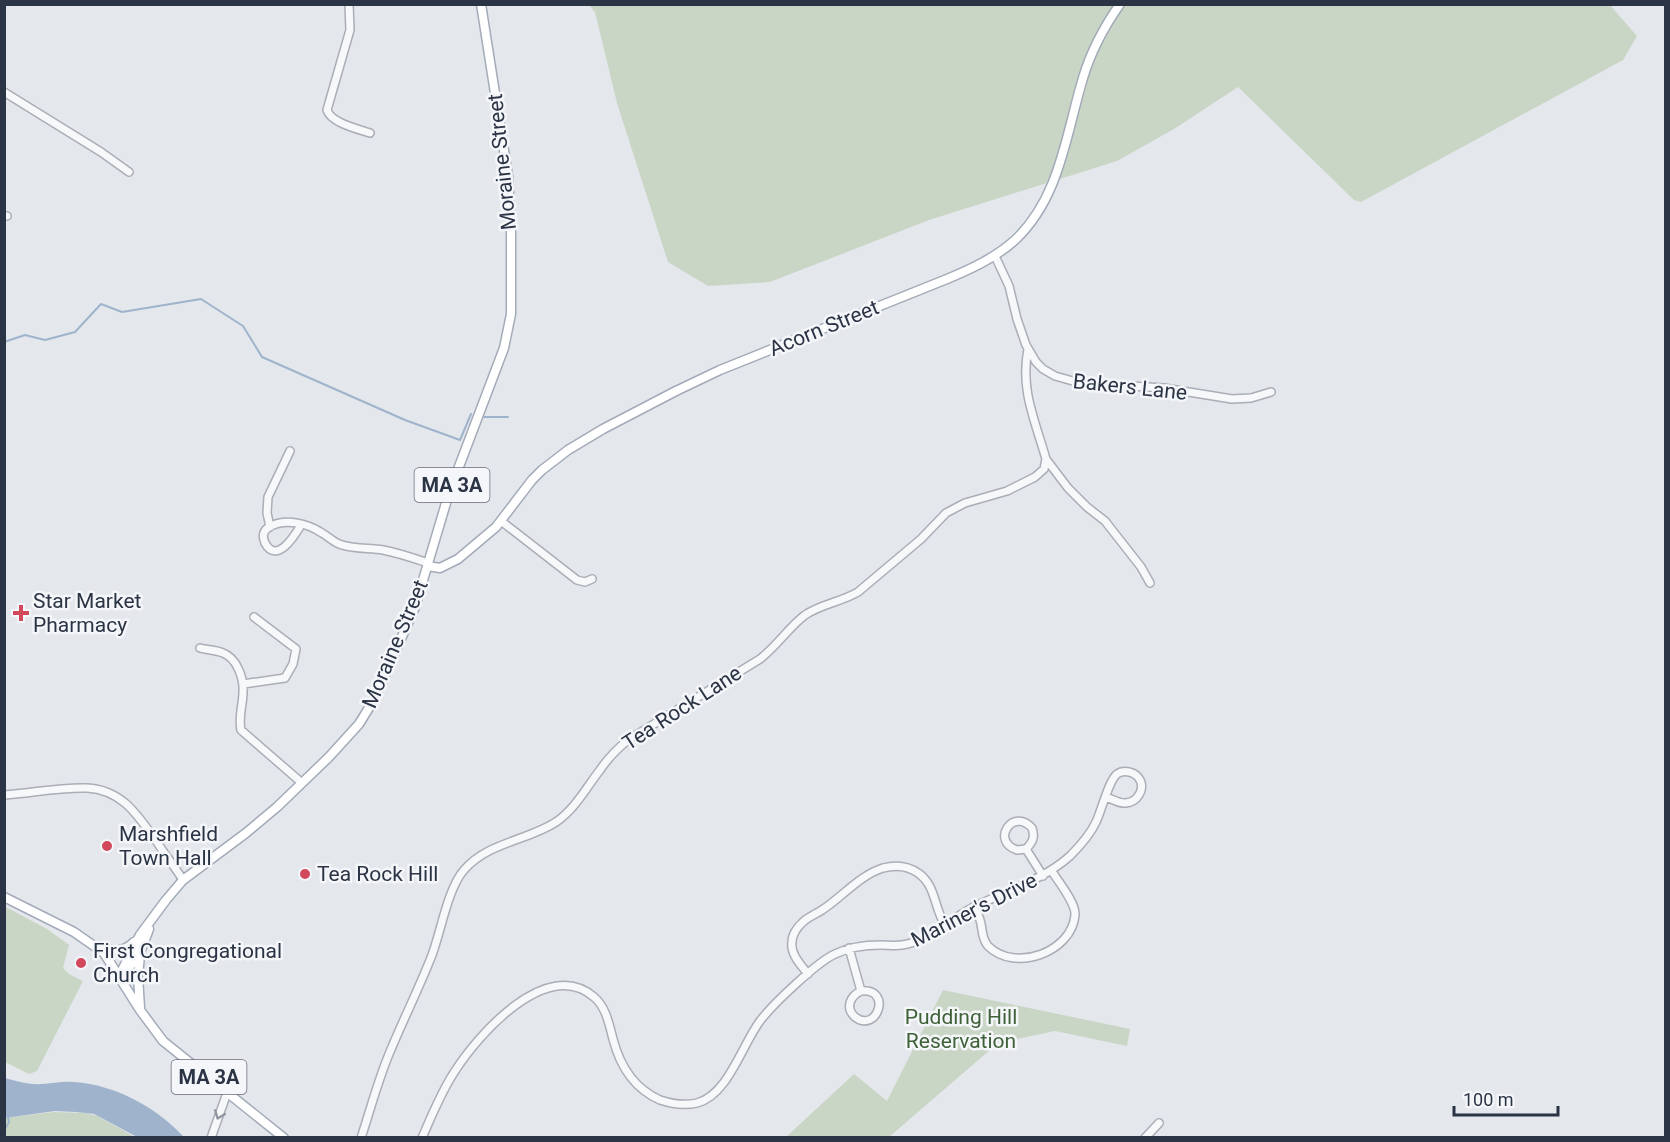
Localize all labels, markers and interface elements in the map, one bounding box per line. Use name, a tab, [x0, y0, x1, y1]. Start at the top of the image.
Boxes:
street label: Moraine Street	[483, 93, 521, 231]
street label: Acorn Street	[766, 295, 882, 361]
street label: Bakers Lane	[1072, 369, 1188, 405]
road number: MA 3A	[414, 468, 490, 502]
street label: Moraine Street	[357, 576, 433, 712]
place label: Star Market Pharmacy	[33, 589, 142, 637]
marker: Star Market Pharmacy	[14, 606, 28, 620]
street label: Tea Rock Lane	[618, 661, 746, 755]
place label: Marshfield Town Hall	[119, 822, 218, 870]
marker: Marshfield Town Hall	[100, 839, 114, 853]
place label: Tea Rock Hill	[317, 862, 438, 886]
marker: Tea Rock Hill	[298, 867, 312, 881]
street label: Mariner's Drive	[907, 868, 1041, 952]
place label: First Congregational Church	[93, 939, 282, 987]
marker: First Congregational Church	[74, 956, 88, 970]
park label: Pudding Hill Reservation	[905, 1005, 1017, 1053]
road number: MA 3A	[172, 1060, 246, 1094]
scale bar	[1454, 1079, 1558, 1117]
text: 100 m	[1463, 1089, 1514, 1110]
one-way arrow	[214, 1110, 227, 1120]

